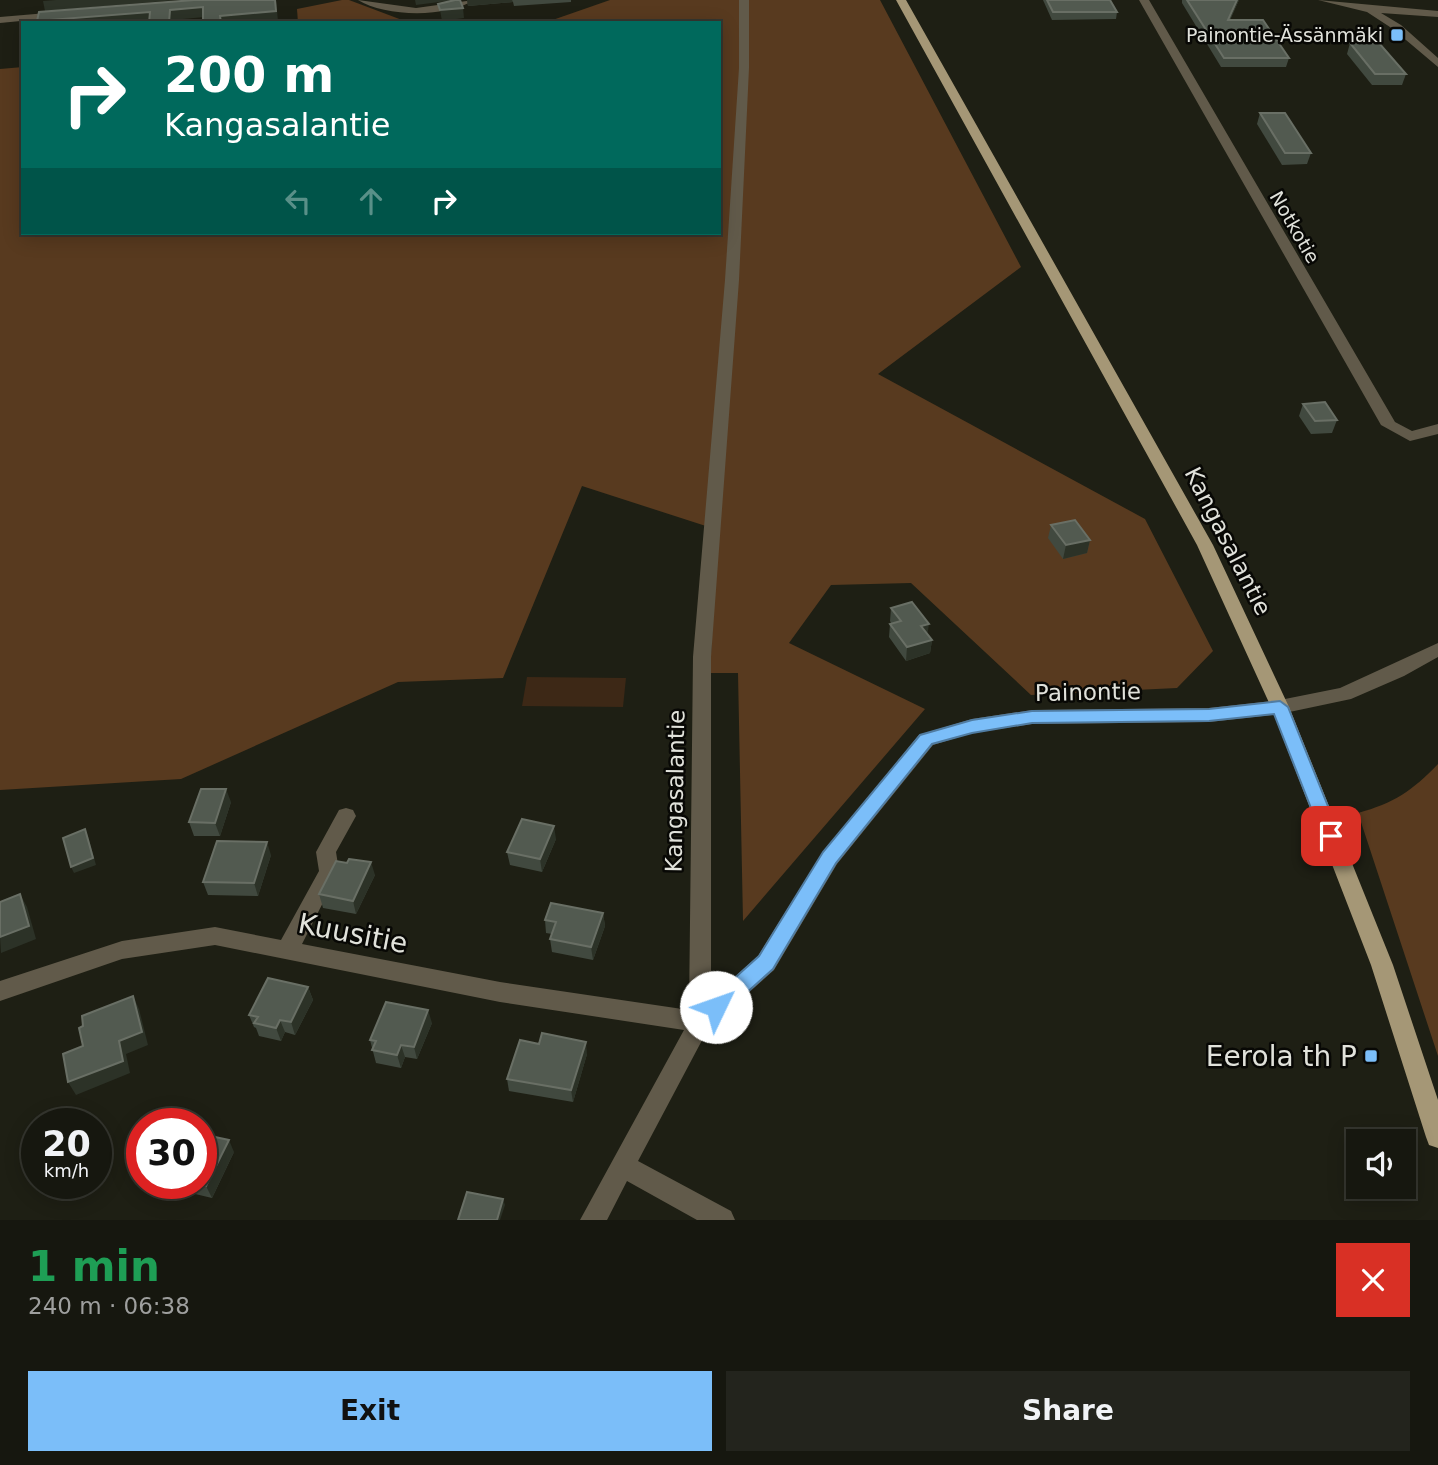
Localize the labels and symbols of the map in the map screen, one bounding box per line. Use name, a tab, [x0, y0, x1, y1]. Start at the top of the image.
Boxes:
place label: Painontie-Ässänmäki	[1186, 24, 1383, 46]
marker: Painontie-Ässänmäki	[1389, 27, 1405, 43]
street label: Notkotie	[1266, 187, 1324, 267]
street label: Kangasalantie	[1179, 463, 1277, 619]
street label: Painontie	[1035, 678, 1141, 706]
street label: Kangasalantie	[661, 709, 689, 873]
pin	[1301, 806, 1361, 866]
street label: Kuusitie	[295, 907, 410, 960]
position arrow	[679, 970, 753, 1044]
place label: Eerola th P	[1206, 1040, 1357, 1073]
marker: Eerola th P	[1363, 1048, 1379, 1064]
speed limit sign: 30	[126, 1108, 217, 1199]

